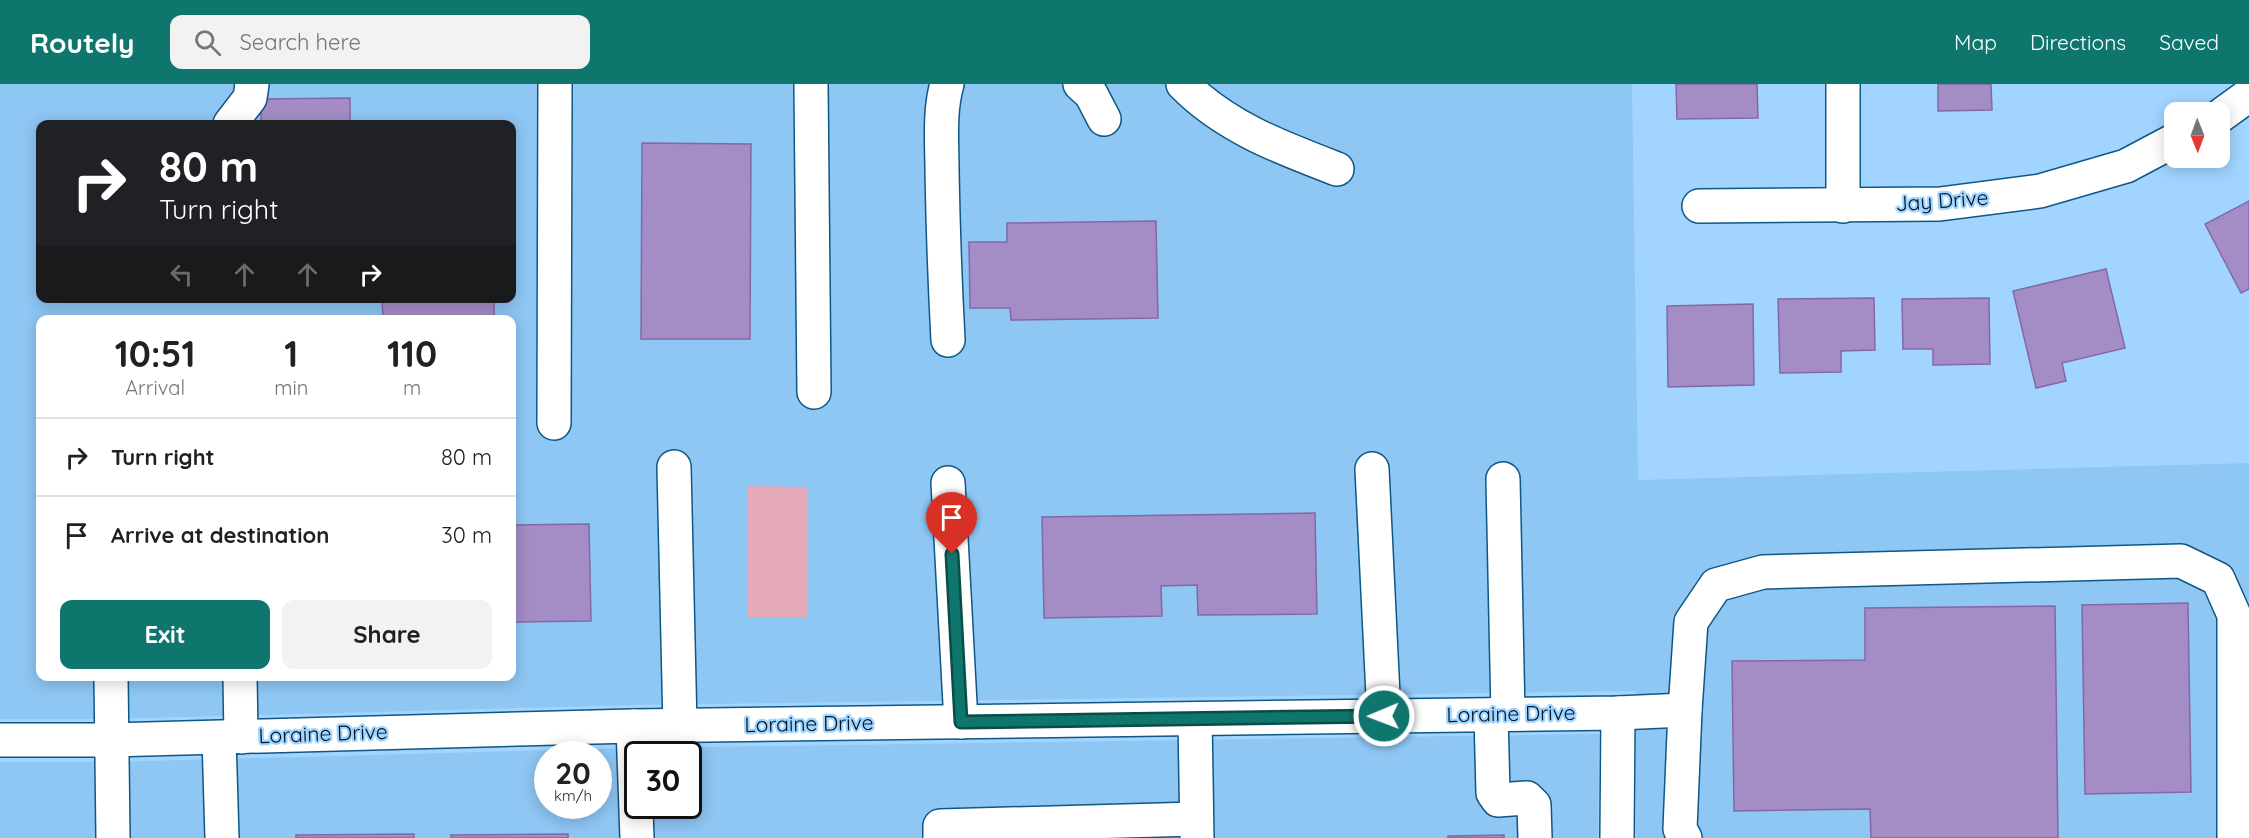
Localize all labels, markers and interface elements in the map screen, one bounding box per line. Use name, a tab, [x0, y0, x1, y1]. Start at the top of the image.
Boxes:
search box	[170, 15, 590, 69]
text: Routely	[30, 25, 134, 60]
icon: search	[191, 26, 224, 59]
text: Search here	[239, 28, 361, 56]
text: Map	[1954, 29, 1997, 55]
text: Directions	[2030, 29, 2126, 55]
text: Saved	[2159, 29, 2219, 55]
north arrow	[2164, 102, 2230, 168]
map controls	[2164, 102, 2230, 168]
text: 80 m	[159, 140, 258, 193]
icon: right	[60, 144, 138, 222]
street label: Jay Drive	[1895, 184, 1989, 216]
text: Turn right	[159, 192, 278, 226]
icon: left	[165, 258, 198, 291]
icon: ahead	[228, 258, 261, 291]
icon: ahead	[291, 258, 324, 291]
icon: right	[354, 258, 387, 291]
text: 10:51	[115, 331, 195, 376]
text: 1	[284, 331, 298, 376]
text: 110	[387, 331, 437, 376]
text: Arrival	[125, 375, 185, 400]
text: min	[274, 375, 308, 400]
text: m	[403, 375, 421, 400]
icon: right	[60, 441, 93, 474]
text: Turn right	[111, 443, 215, 471]
text: 80 m	[441, 443, 492, 471]
pin	[926, 492, 977, 554]
icon: arrive	[935, 501, 968, 534]
icon: arrive	[60, 519, 93, 552]
text: Arrive at destination	[111, 521, 329, 549]
text: 30 m	[441, 521, 492, 549]
button: Exit	[60, 600, 270, 669]
button: Share	[282, 600, 492, 669]
position arrow	[1352, 684, 1416, 748]
street label: Loraine Drive	[1446, 699, 1576, 727]
street label: Loraine Drive	[744, 709, 874, 737]
street label: Loraine Drive	[258, 718, 388, 748]
speed limit sign: 30	[624, 741, 702, 819]
text: 20	[555, 754, 591, 792]
text: km/h	[554, 786, 592, 805]

